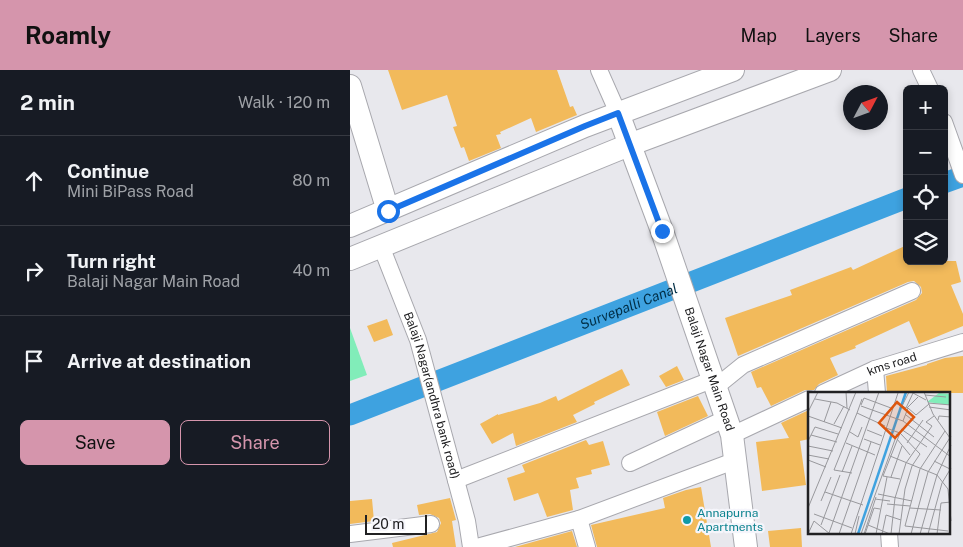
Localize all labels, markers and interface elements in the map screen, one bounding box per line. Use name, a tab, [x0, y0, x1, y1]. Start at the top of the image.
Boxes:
text: Roamly	[25, 21, 111, 49]
text: Map	[741, 25, 777, 46]
text: Layers	[805, 25, 861, 46]
text: Share	[889, 25, 938, 46]
north arrow	[843, 85, 888, 130]
map controls	[903, 85, 948, 265]
button: +	[903, 85, 948, 130]
text: 2 min	[20, 90, 75, 115]
text: Walk · 120 m	[238, 93, 330, 112]
button: −	[903, 130, 948, 175]
text: Continue	[67, 160, 149, 182]
icon: ahead	[20, 167, 48, 195]
text: 80 m	[292, 171, 330, 190]
button: locate	[903, 175, 948, 220]
text: Mini BiPass Road	[67, 182, 194, 201]
route start	[377, 200, 400, 223]
route end	[651, 220, 674, 243]
button: layers	[903, 220, 948, 265]
text: Turn right	[67, 250, 156, 272]
icon: right	[20, 257, 48, 285]
text: 40 m	[292, 261, 330, 280]
text: Balaji Nagar Main Road	[67, 272, 240, 291]
water label: Survepalli Canal	[578, 280, 680, 333]
street label: Balaji Nagar Main Road	[682, 305, 737, 433]
street label: Balaji Nagar(andhra bank road)	[401, 310, 462, 480]
icon: arrive	[20, 347, 48, 375]
text: Arrive at destination	[67, 350, 251, 372]
street label: kms road	[865, 350, 918, 379]
inset map	[808, 392, 950, 534]
button: Save	[20, 420, 170, 465]
button: Share	[180, 420, 330, 465]
place label: Annapurna Apartments	[697, 506, 763, 534]
scale bar	[365, 512, 428, 535]
marker: Annapurna Apartments	[681, 514, 693, 526]
text: 20 m	[372, 516, 404, 532]

